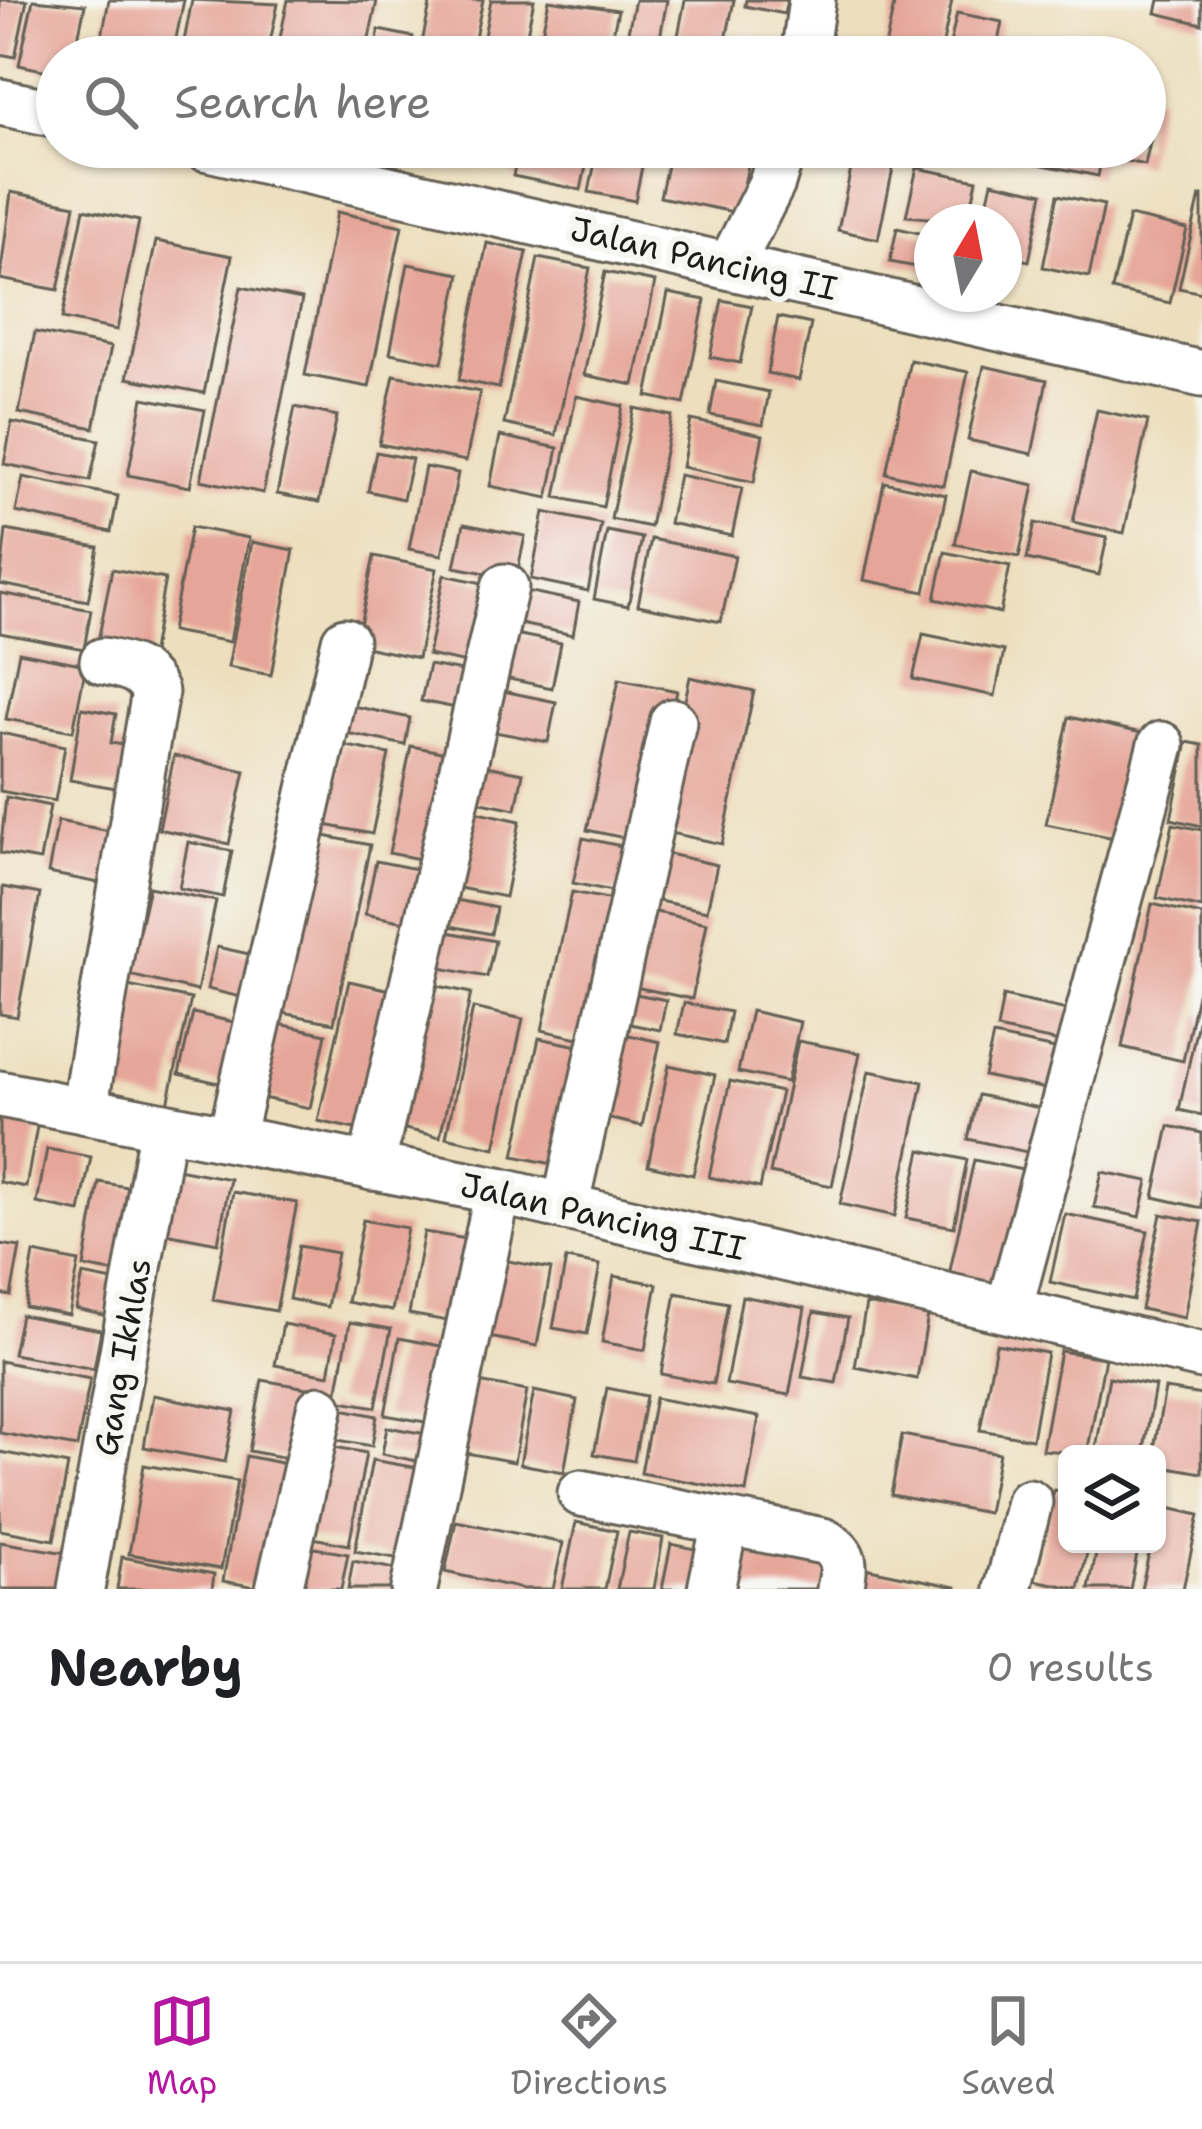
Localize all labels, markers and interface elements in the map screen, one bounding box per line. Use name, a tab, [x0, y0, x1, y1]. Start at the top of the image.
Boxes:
search box	[36, 36, 1166, 168]
icon: search	[78, 69, 144, 135]
text: Search here	[174, 72, 431, 132]
north arrow	[914, 204, 1022, 312]
street label: Jalan Pancing II	[566, 206, 842, 311]
street label: Jalan Pancing III	[456, 1162, 750, 1271]
street label: Gang Ikhlas	[83, 1255, 162, 1459]
map controls	[1058, 1445, 1166, 1553]
button: layers	[1058, 1445, 1166, 1553]
text: Nearby	[48, 1633, 243, 1701]
text: 0 results	[987, 1641, 1154, 1693]
tab: Map	[147, 1988, 217, 2105]
tab: Directions	[511, 1988, 668, 2105]
tab: Saved	[962, 1988, 1055, 2105]

